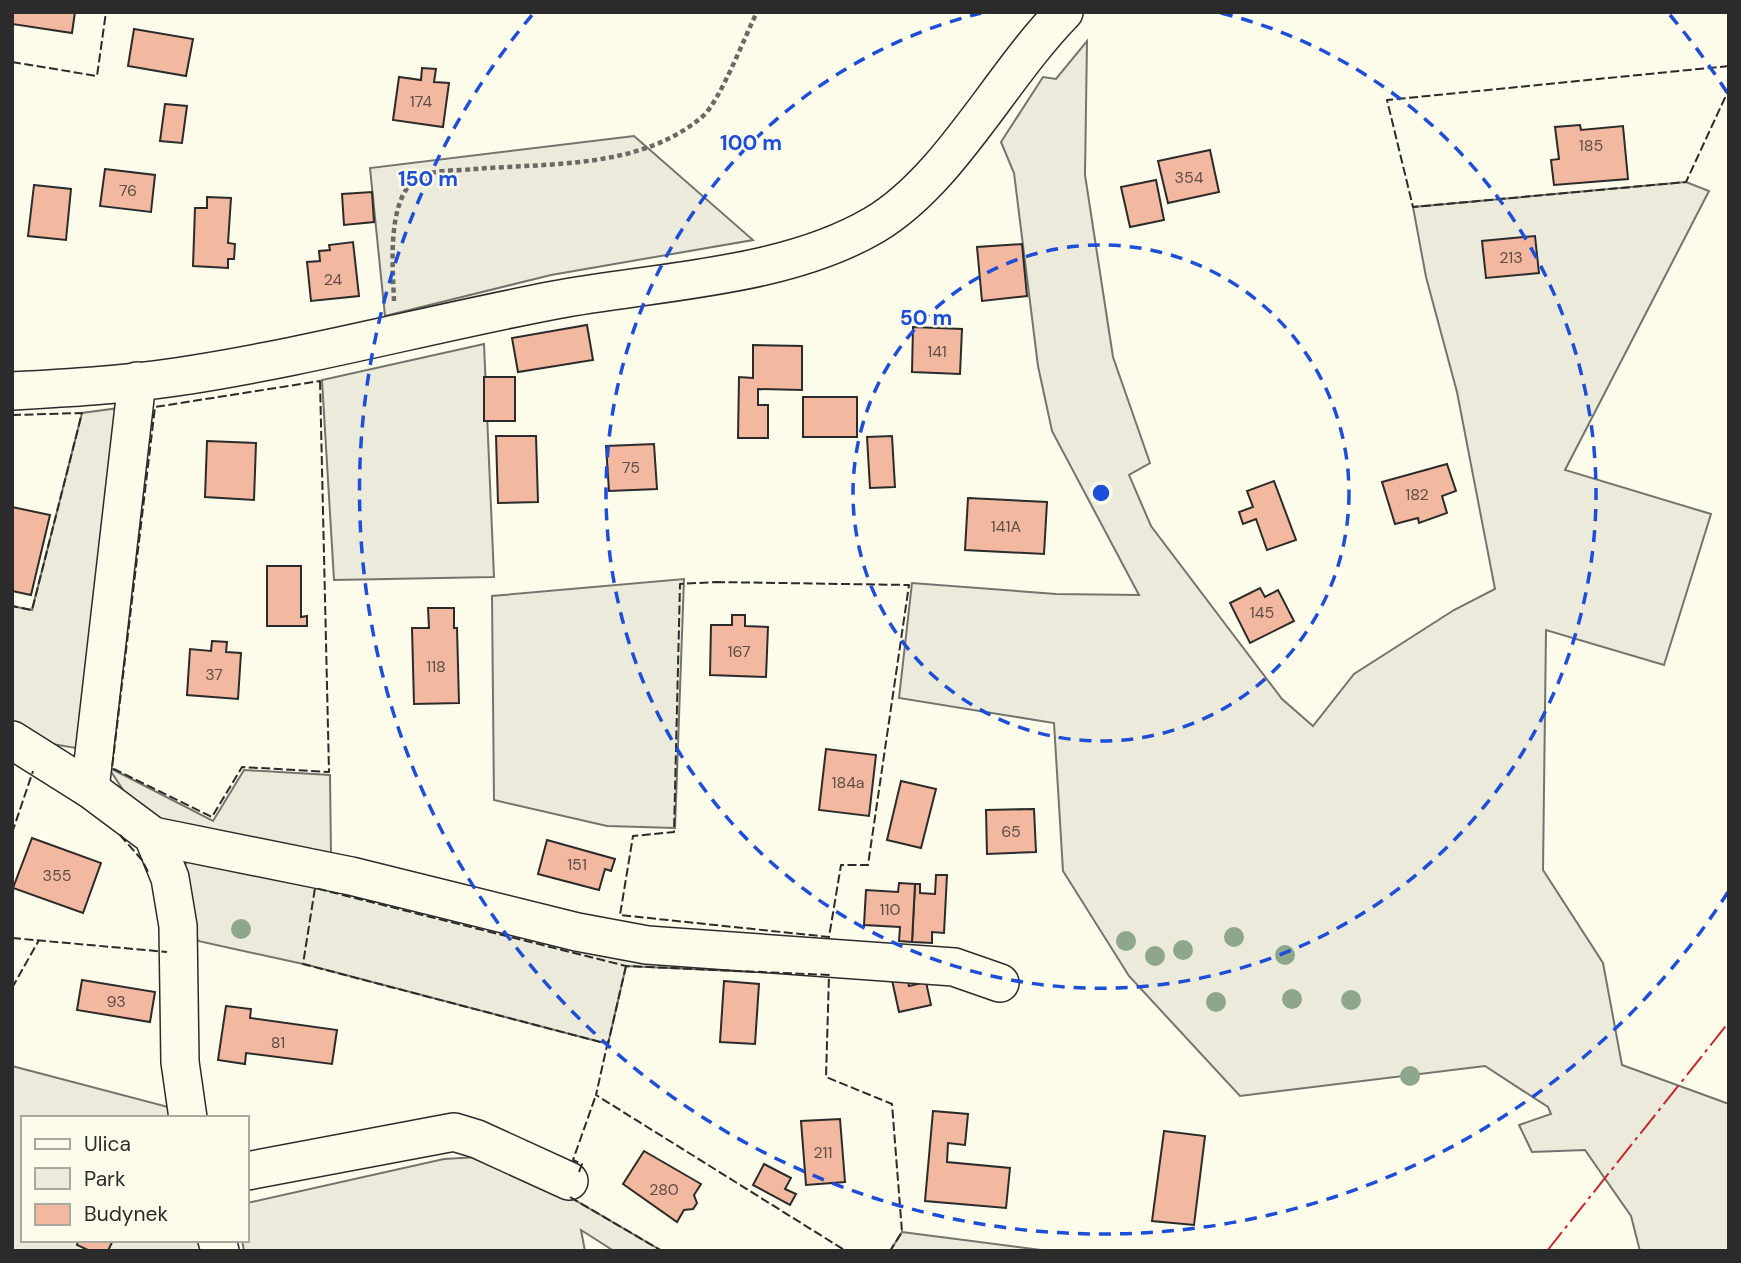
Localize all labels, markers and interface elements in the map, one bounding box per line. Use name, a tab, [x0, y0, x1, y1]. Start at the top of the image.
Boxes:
house number: 174	[410, 91, 432, 112]
text: 100 m	[720, 129, 782, 157]
house number: 185	[1579, 135, 1603, 156]
text: 150 m	[398, 165, 458, 193]
house number: 354	[1175, 167, 1204, 188]
house number: 76	[119, 180, 137, 201]
house number: 213	[1499, 247, 1523, 268]
house number: 24	[324, 269, 343, 290]
text: 50 m	[900, 304, 952, 332]
house number: 141	[927, 341, 947, 362]
house number: 75	[622, 457, 640, 478]
centre of rings	[1089, 481, 1113, 505]
house number: 182	[1405, 484, 1429, 505]
house number: 141A	[991, 516, 1022, 537]
house number: 145	[1250, 602, 1274, 623]
house number: 167	[727, 641, 751, 662]
house number: 118	[426, 656, 446, 677]
house number: 37	[205, 664, 223, 685]
house number: 184a	[831, 772, 865, 793]
house number: 65	[1001, 821, 1021, 842]
house number: 151	[567, 854, 587, 875]
house number: 355	[43, 865, 71, 886]
house number: 110	[880, 899, 901, 920]
house number: 93	[106, 991, 126, 1012]
house number: 81	[271, 1032, 285, 1053]
legend	[21, 1116, 248, 1242]
text: Ulica	[84, 1130, 131, 1158]
house number: 211	[813, 1142, 833, 1163]
text: Park	[84, 1165, 126, 1193]
house number: 280	[649, 1179, 679, 1200]
text: Budynek	[84, 1200, 169, 1228]

